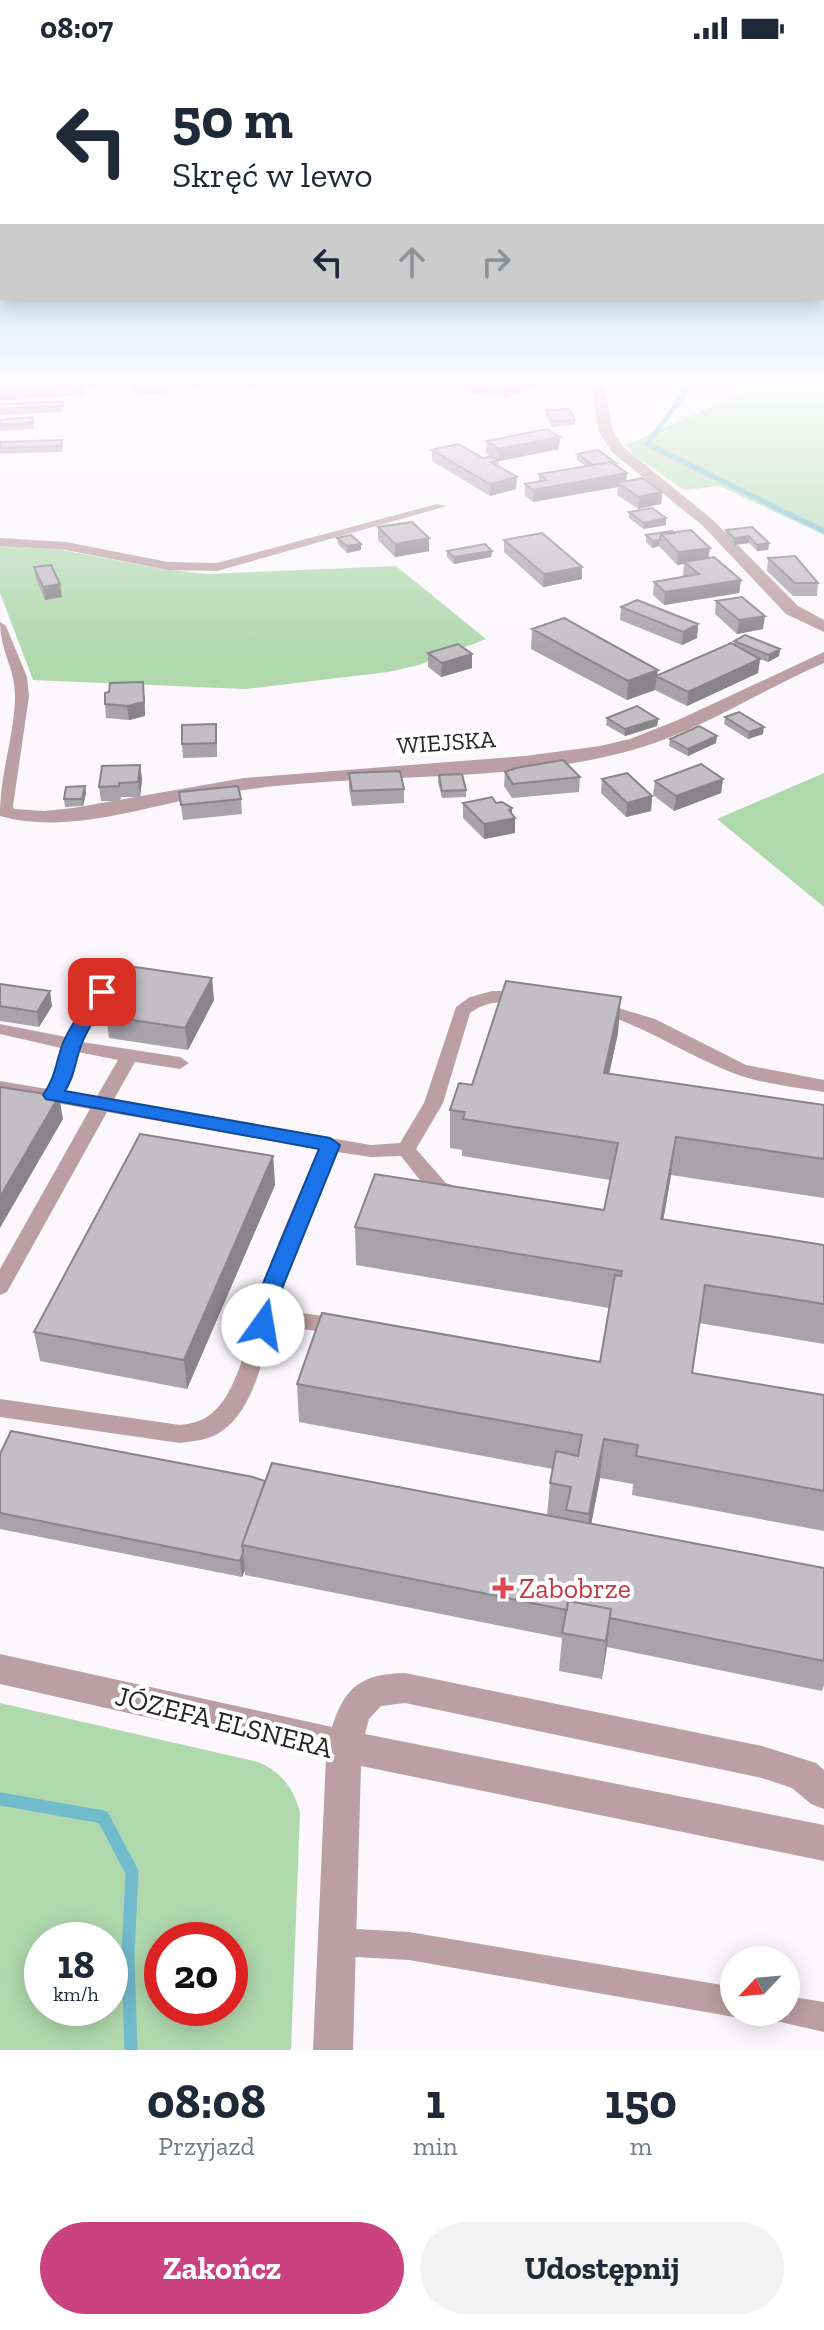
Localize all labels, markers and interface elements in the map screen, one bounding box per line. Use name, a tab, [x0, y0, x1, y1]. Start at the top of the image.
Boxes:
text: 08:07	[40, 10, 113, 46]
text: 50 m	[172, 85, 293, 152]
icon: left	[40, 88, 144, 192]
text: Skręć w lewo	[172, 153, 373, 196]
icon: left	[306, 240, 350, 284]
icon: ahead	[390, 240, 434, 284]
icon: right	[474, 240, 518, 284]
street label: WIEJSKA	[396, 724, 497, 760]
pin	[68, 958, 136, 1026]
icon: arrive	[80, 970, 124, 1014]
position arrow	[221, 1283, 305, 1367]
place label: Zabobrze	[519, 1572, 631, 1605]
marker: Zabobrze	[494, 1579, 512, 1597]
street label: JÓZEFA ELSNERA	[112, 1679, 337, 1765]
speed limit sign: 20	[144, 1922, 248, 2026]
text: 18	[57, 1940, 95, 1988]
north arrow	[720, 1946, 800, 2026]
map controls	[720, 1946, 800, 2026]
text: km/h	[53, 1982, 99, 2006]
text: 08:08	[147, 2073, 266, 2130]
text: 1	[426, 2073, 445, 2130]
text: 150	[605, 2073, 677, 2130]
text: Przyjazd	[158, 2130, 255, 2162]
text: min	[413, 2130, 458, 2162]
text: m	[630, 2130, 652, 2162]
button: Zakończ	[40, 2222, 404, 2314]
button: Udostępnij	[420, 2222, 784, 2314]

